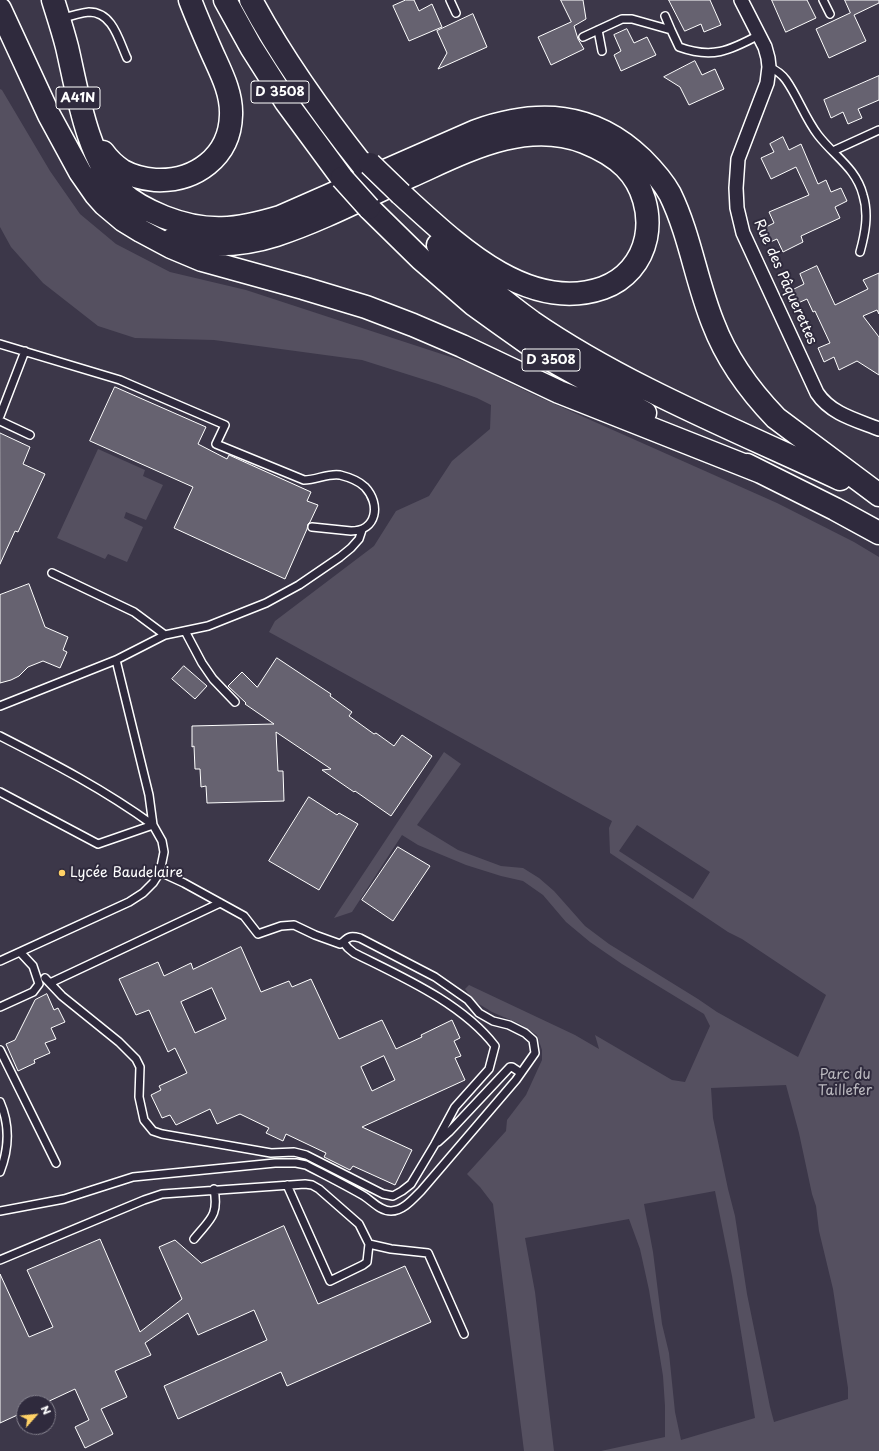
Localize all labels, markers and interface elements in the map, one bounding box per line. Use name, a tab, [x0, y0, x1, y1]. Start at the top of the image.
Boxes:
road number: D 3508	[251, 81, 309, 103]
road number: A41N	[56, 87, 100, 109]
street label: Rue des Pâquerettes	[750, 217, 820, 347]
road number: D 3508	[522, 349, 580, 371]
place label: Lycée Baudelaire	[70, 865, 183, 881]
marker: Lycée Baudelaire	[57, 868, 67, 878]
park label: Parc du Taillefer	[818, 1067, 872, 1100]
north arrow	[16, 1395, 56, 1435]
text: N	[37, 1402, 56, 1418]

